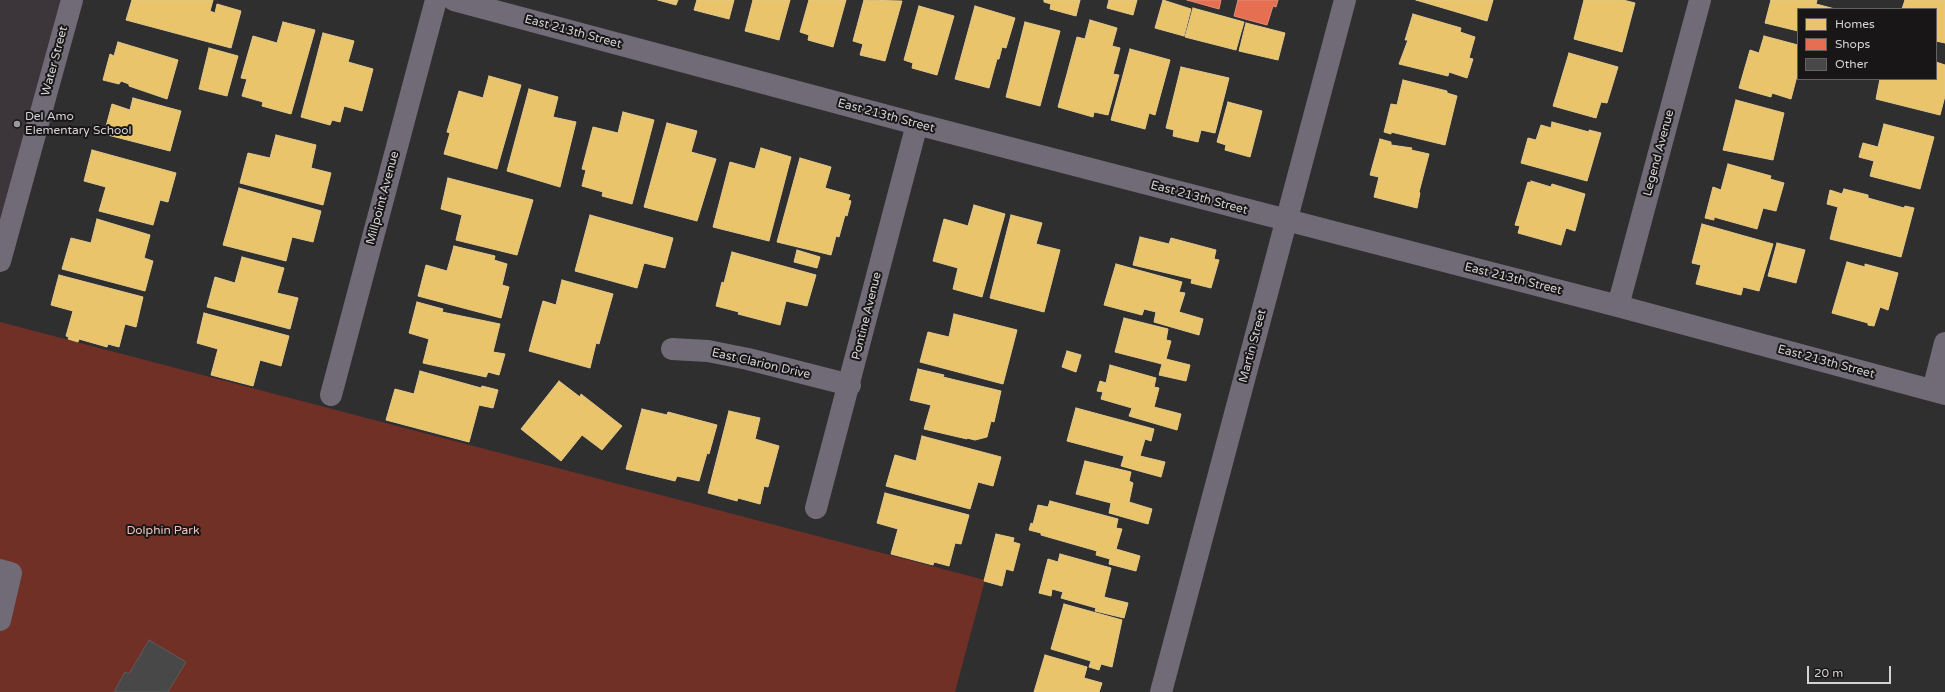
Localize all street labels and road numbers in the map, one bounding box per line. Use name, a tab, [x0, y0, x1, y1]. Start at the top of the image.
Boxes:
street label: East 213th Street	[523, 12, 623, 52]
street label: Water Street	[39, 25, 71, 97]
street label: East 213th Street	[836, 96, 936, 136]
street label: Legend Avenue	[1641, 108, 1677, 198]
street label: Millpoint Avenue	[364, 150, 402, 246]
street label: East 213th Street	[1149, 178, 1249, 218]
street label: East 213th Street	[1463, 260, 1563, 298]
street label: Pontine Avenue	[849, 271, 885, 361]
street label: Martin Street	[1236, 308, 1270, 384]
street label: East 213th Street	[1776, 342, 1876, 382]
street label: East Clarion Drive	[710, 346, 812, 382]

